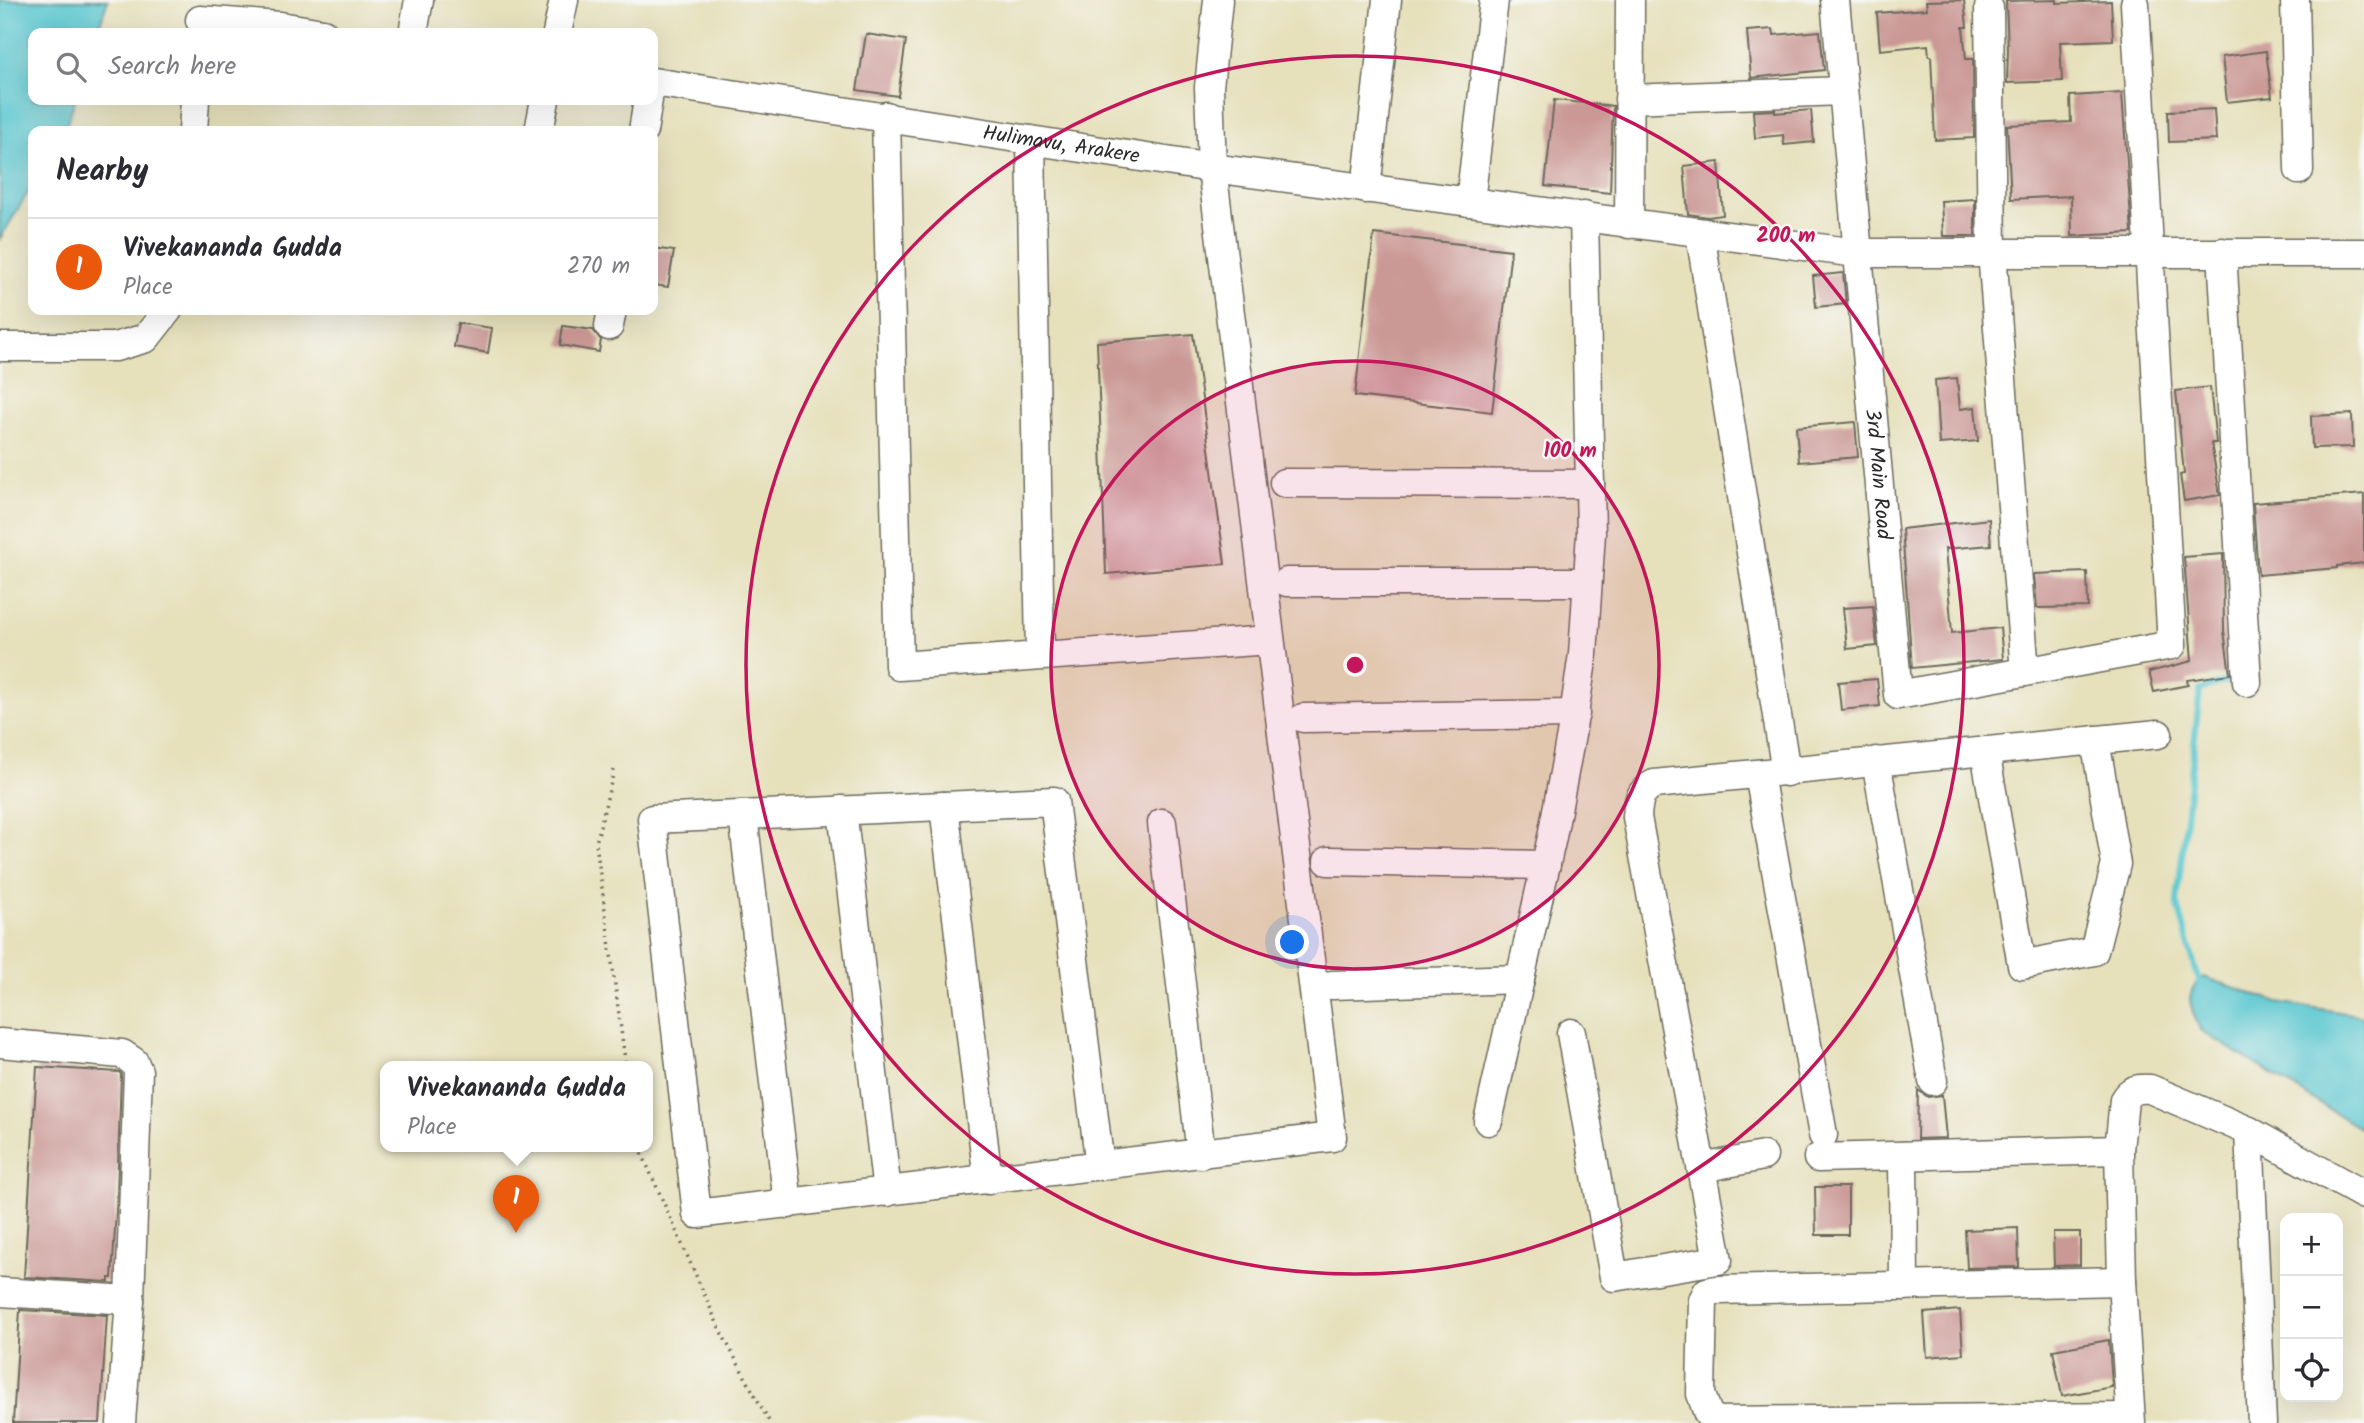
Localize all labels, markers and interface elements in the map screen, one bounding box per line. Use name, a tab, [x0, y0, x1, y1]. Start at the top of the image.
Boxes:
search box	[28, 28, 658, 105]
text: Search here	[108, 46, 236, 88]
icon: search	[52, 48, 90, 86]
street label: Hulimavu, Arakere	[980, 116, 1143, 173]
text: Nearby	[56, 148, 148, 196]
text: 200 m	[1756, 220, 1816, 253]
text: Vivekananda Gudda	[123, 228, 342, 270]
text: 1	[76, 249, 82, 285]
text: 270 m	[567, 249, 630, 285]
text: Place	[123, 270, 173, 306]
street label: 3rd Main Road	[1856, 407, 1900, 541]
text: 100 m	[1543, 435, 1597, 468]
centre of rings	[1343, 653, 1367, 677]
your location	[1275, 925, 1309, 959]
popup	[380, 1061, 653, 1152]
text: Vivekananda Gudda	[407, 1068, 626, 1110]
text: Place	[407, 1110, 456, 1146]
pin: 1	[493, 1175, 539, 1233]
map controls	[2280, 1213, 2343, 1402]
button: +	[2280, 1213, 2343, 1276]
button: −	[2280, 1276, 2343, 1339]
button: locate	[2280, 1339, 2343, 1402]

